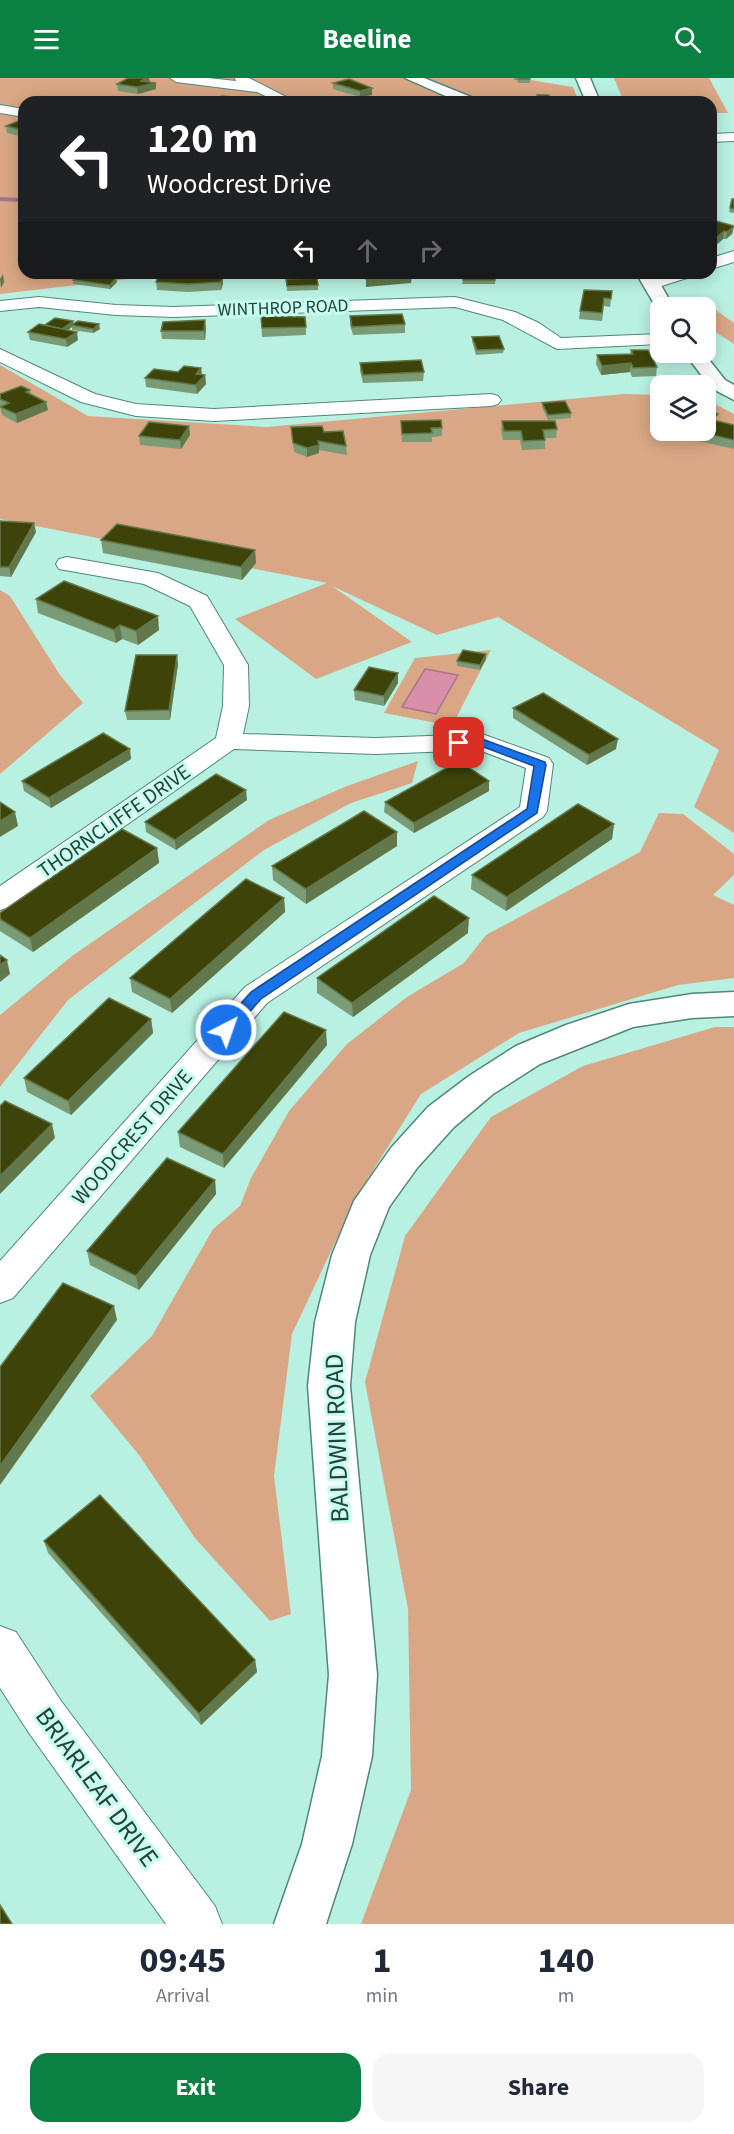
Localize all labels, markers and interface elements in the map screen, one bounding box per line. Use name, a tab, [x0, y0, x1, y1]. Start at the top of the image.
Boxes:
text: Beeline	[323, 20, 411, 59]
icon: menu	[30, 23, 63, 56]
icon: search	[671, 23, 704, 56]
text: 120 m	[147, 109, 258, 169]
icon: left	[48, 120, 126, 198]
text: Woodcrest Drive	[147, 165, 331, 204]
icon: left	[288, 234, 321, 267]
icon: ahead	[351, 234, 384, 267]
icon: right	[414, 234, 447, 267]
street label: WINTHROP ROAD	[217, 293, 349, 323]
map controls	[650, 297, 716, 441]
button: search	[650, 297, 716, 363]
button: layers	[650, 375, 716, 441]
pin	[433, 717, 484, 768]
icon: arrive	[442, 726, 475, 759]
street label: THORNCLIFFE DRIVE	[31, 757, 197, 885]
position arrow	[194, 998, 258, 1062]
street label: WOODCREST DRIVE	[65, 1063, 199, 1211]
street label: BALDWIN ROAD	[316, 1353, 358, 1523]
street label: BRIARLEAF DRIVE	[26, 1700, 168, 1874]
text: 09:45	[139, 1935, 226, 1986]
text: 1	[372, 1935, 391, 1986]
text: 140	[538, 1935, 595, 1986]
text: Arrival	[156, 1982, 210, 2010]
text: min	[366, 1982, 398, 2010]
text: m	[558, 1982, 574, 2010]
button: Exit	[30, 2053, 361, 2122]
button: Share	[373, 2053, 704, 2122]

